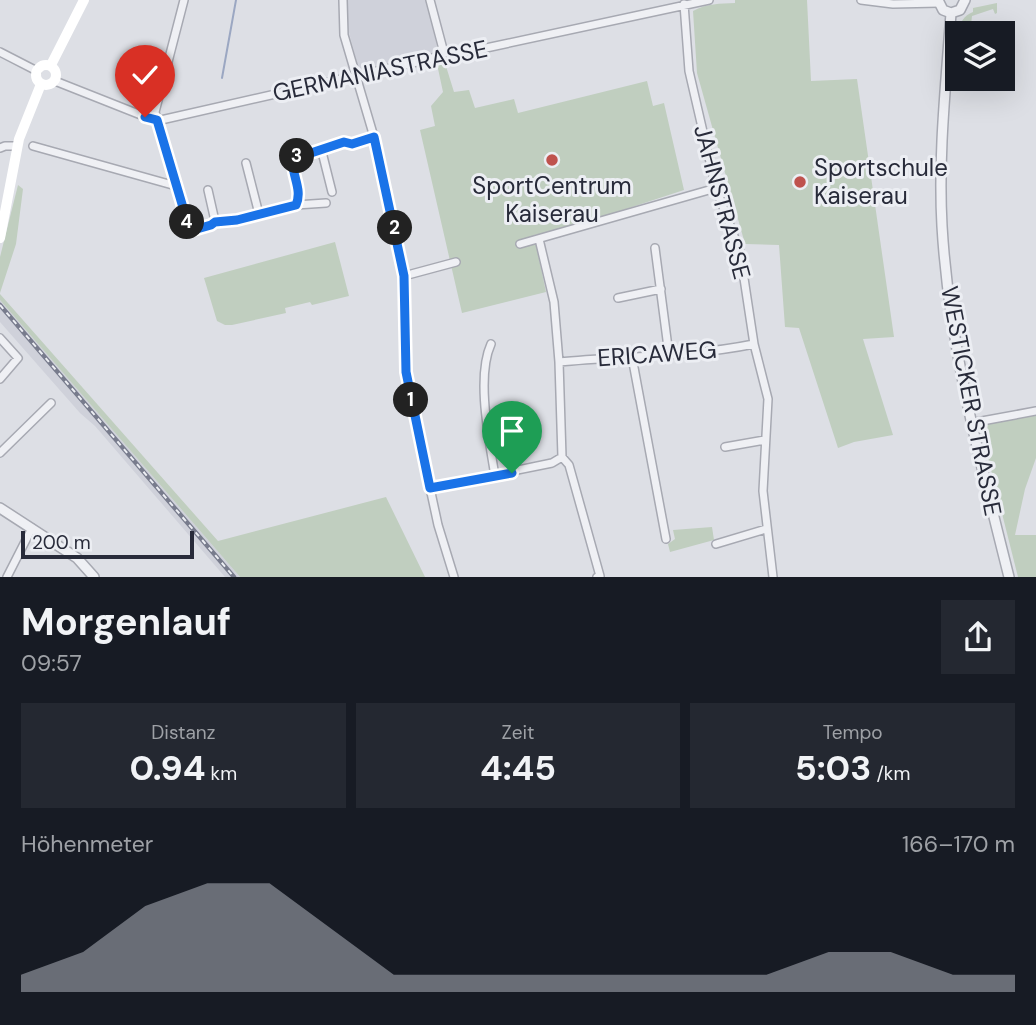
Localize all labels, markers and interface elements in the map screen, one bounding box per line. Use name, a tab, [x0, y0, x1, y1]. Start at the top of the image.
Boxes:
map controls	[945, 21, 1015, 91]
button: layers	[945, 21, 1015, 91]
street label: GERMANIASTRASSE	[270, 33, 490, 108]
pin	[115, 45, 175, 117]
icon: check	[126, 56, 164, 94]
street label: JAHNSTRASSE	[687, 121, 758, 283]
pin: 3	[280, 138, 314, 174]
text: 3	[291, 143, 302, 168]
marker: SportCentrum Kaiserau	[544, 152, 560, 168]
place label: Sportschule Kaiserau	[814, 152, 948, 211]
place label: SportCentrum Kaiserau	[472, 170, 632, 229]
marker: Sportschule Kaiserau	[792, 174, 808, 190]
pin: 4	[170, 204, 204, 240]
text: 4	[180, 209, 193, 234]
pin: 2	[378, 210, 412, 246]
text: 2	[389, 215, 400, 240]
street label: WESTICKER STRASSE	[934, 283, 1009, 518]
street label: ERICAWEG	[596, 334, 718, 373]
pin: 1	[394, 382, 428, 418]
text: 1	[407, 387, 414, 412]
pin	[482, 401, 542, 473]
icon: arrive	[493, 412, 531, 450]
scale bar	[21, 528, 194, 560]
text: 200 m	[32, 530, 91, 555]
text: Morgenlauf	[21, 597, 231, 647]
button: share	[941, 600, 1015, 674]
text: 09:57	[21, 648, 82, 678]
text: Distanz	[151, 720, 215, 745]
text: Zeit	[501, 720, 535, 745]
text: Tempo	[823, 720, 883, 745]
text: 0.94	[130, 745, 206, 791]
text: 4:45	[480, 745, 556, 791]
text: 5:03	[795, 745, 871, 791]
text: km	[206, 761, 237, 786]
text: /km	[871, 761, 910, 786]
text: Höhenmeter	[21, 829, 153, 859]
text: 166–170 m	[902, 829, 1015, 859]

